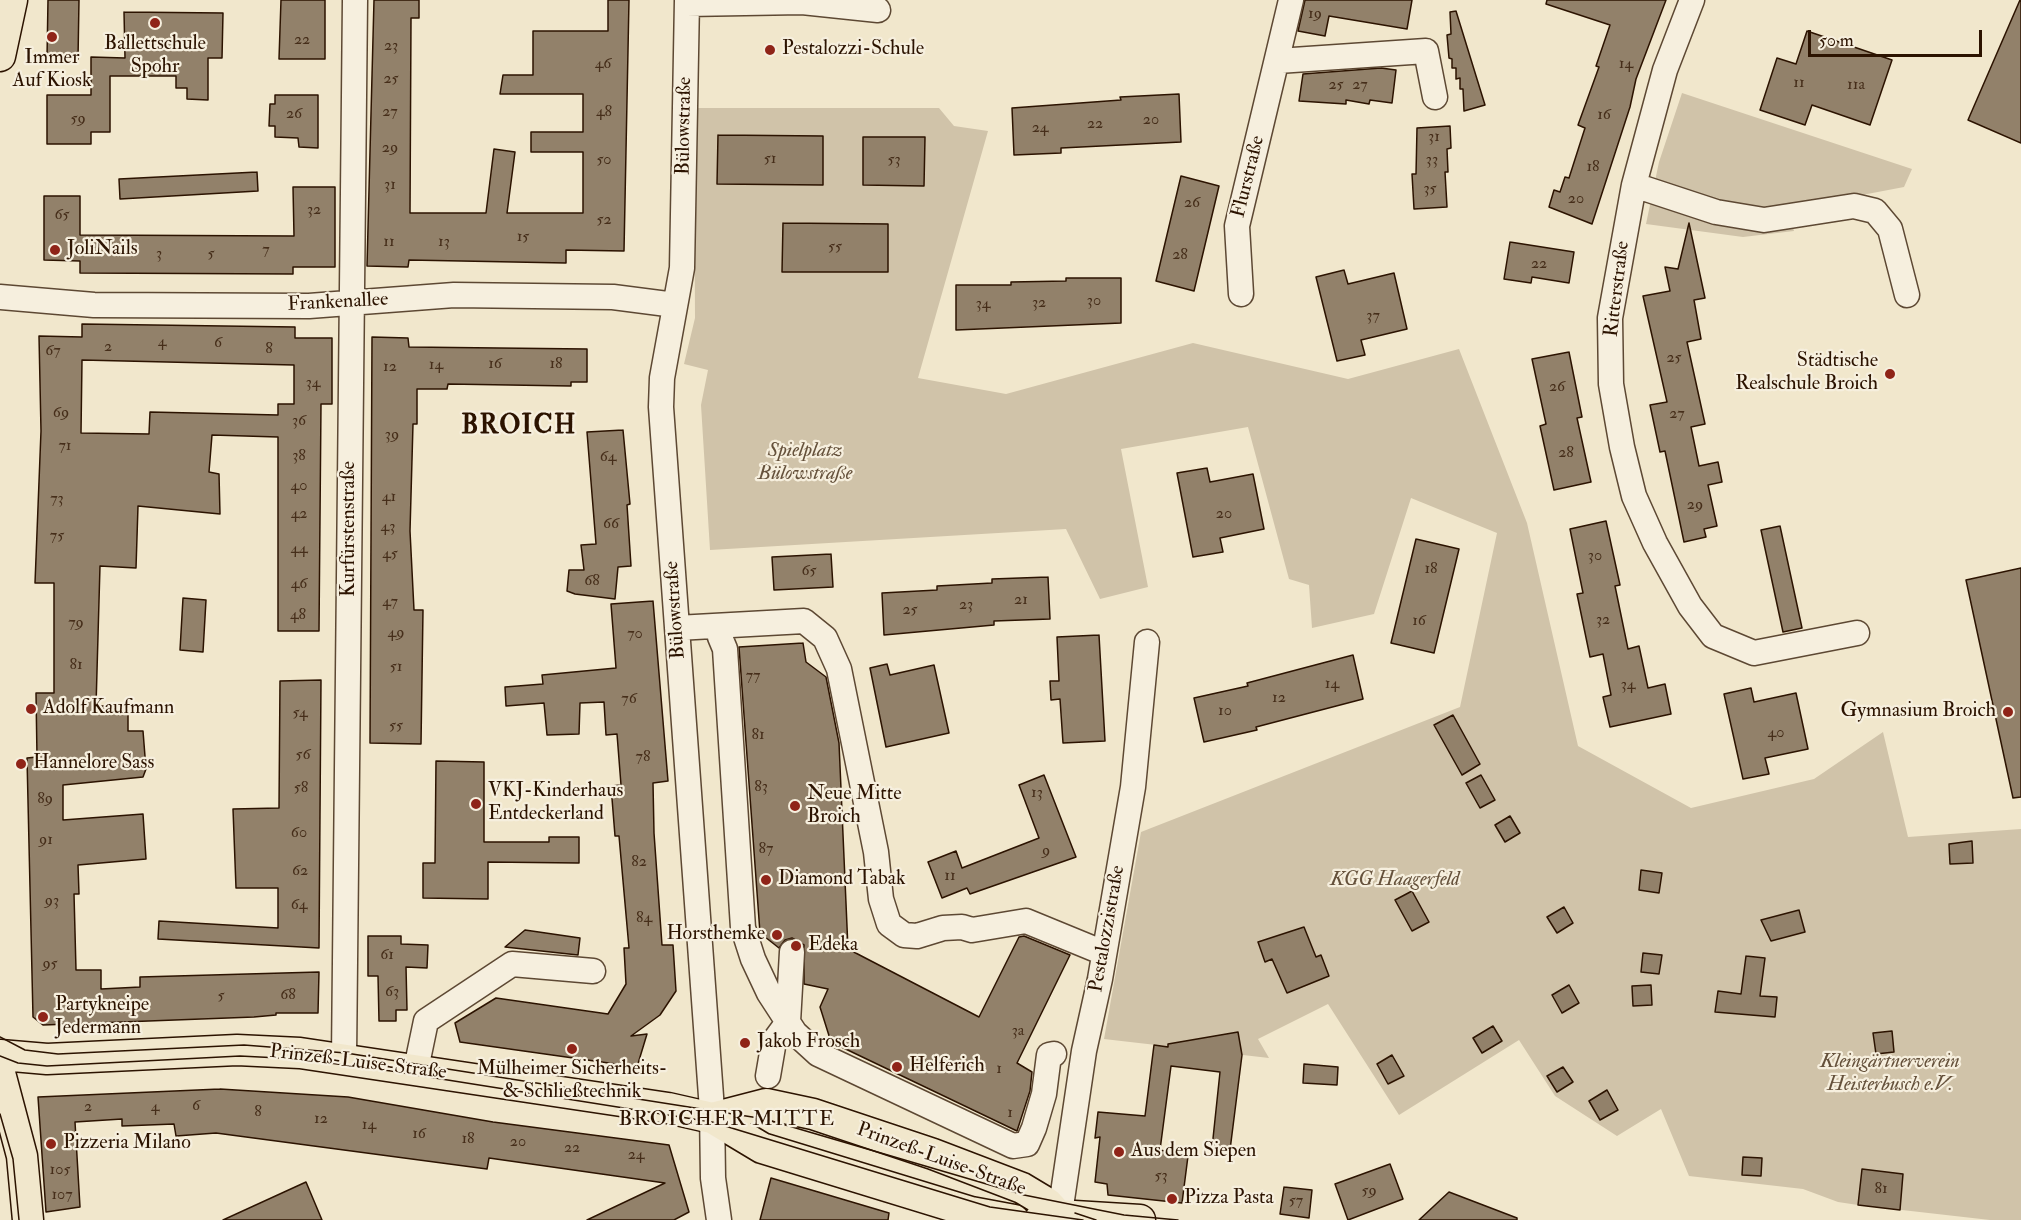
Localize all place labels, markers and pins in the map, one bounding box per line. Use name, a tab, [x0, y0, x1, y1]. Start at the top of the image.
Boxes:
marker: Ballettschule Spohr	[148, 16, 162, 30]
marker: Immer Auf Kiosk	[45, 30, 59, 44]
place label: Ballettschule Spohr	[104, 33, 206, 80]
place label: Pestalozzi-Schule	[782, 38, 924, 62]
marker: Pestalozzi-Schule	[763, 43, 777, 57]
place label: Immer Auf Kiosk	[13, 47, 91, 94]
place label: JoliNails	[67, 238, 138, 262]
marker: JoliNails	[48, 243, 62, 257]
place label: Städtische Realschule Broich	[1735, 350, 1878, 397]
marker: Städtische Realschule Broich	[1883, 367, 1897, 381]
place label: Adolf Kaufmann	[43, 697, 174, 721]
place label: Gymnasium Broich	[1840, 700, 1996, 724]
marker: Adolf Kaufmann	[24, 702, 38, 716]
marker: Gymnasium Broich	[2001, 705, 2015, 719]
place label: Hannelore Sass	[33, 752, 154, 776]
marker: Hannelore Sass	[14, 757, 28, 771]
place label: VKJ-Kinderhaus Entdeckerland	[488, 780, 623, 827]
place label: Neue Mitte Broich	[807, 783, 902, 830]
marker: VKJ-Kinderhaus Entdeckerland	[469, 797, 483, 811]
marker: Neue Mitte Broich	[788, 799, 802, 813]
place label: Diamond Tabak	[778, 868, 906, 892]
marker: Diamond Tabak	[759, 873, 773, 887]
place label: Horsthemke	[666, 923, 765, 947]
marker: Horsthemke	[770, 928, 784, 942]
place label: Edeka	[808, 934, 858, 958]
marker: Edeka	[789, 939, 803, 953]
place label: Partykneipe Jedermann	[55, 994, 149, 1041]
marker: Partykneipe Jedermann	[36, 1010, 50, 1024]
place label: Jakob Frosch	[757, 1031, 860, 1055]
marker: Jakob Frosch	[738, 1036, 752, 1050]
marker: Mülheimer Sicherheits- & Schließtechnik	[565, 1042, 579, 1056]
place label: Helferich	[909, 1055, 985, 1079]
place label: Mülheimer Sicherheits- & Schließtechnik	[477, 1058, 667, 1105]
marker: Helferich	[890, 1060, 904, 1074]
place label: Pizzeria Milano	[63, 1132, 191, 1156]
marker: Pizzeria Milano	[44, 1137, 58, 1151]
place label: Aus dem Siepen	[1131, 1140, 1256, 1164]
marker: Aus dem Siepen	[1112, 1145, 1126, 1159]
place label: Pizza Pasta	[1184, 1187, 1274, 1211]
marker: Pizza Pasta	[1165, 1192, 1179, 1206]

